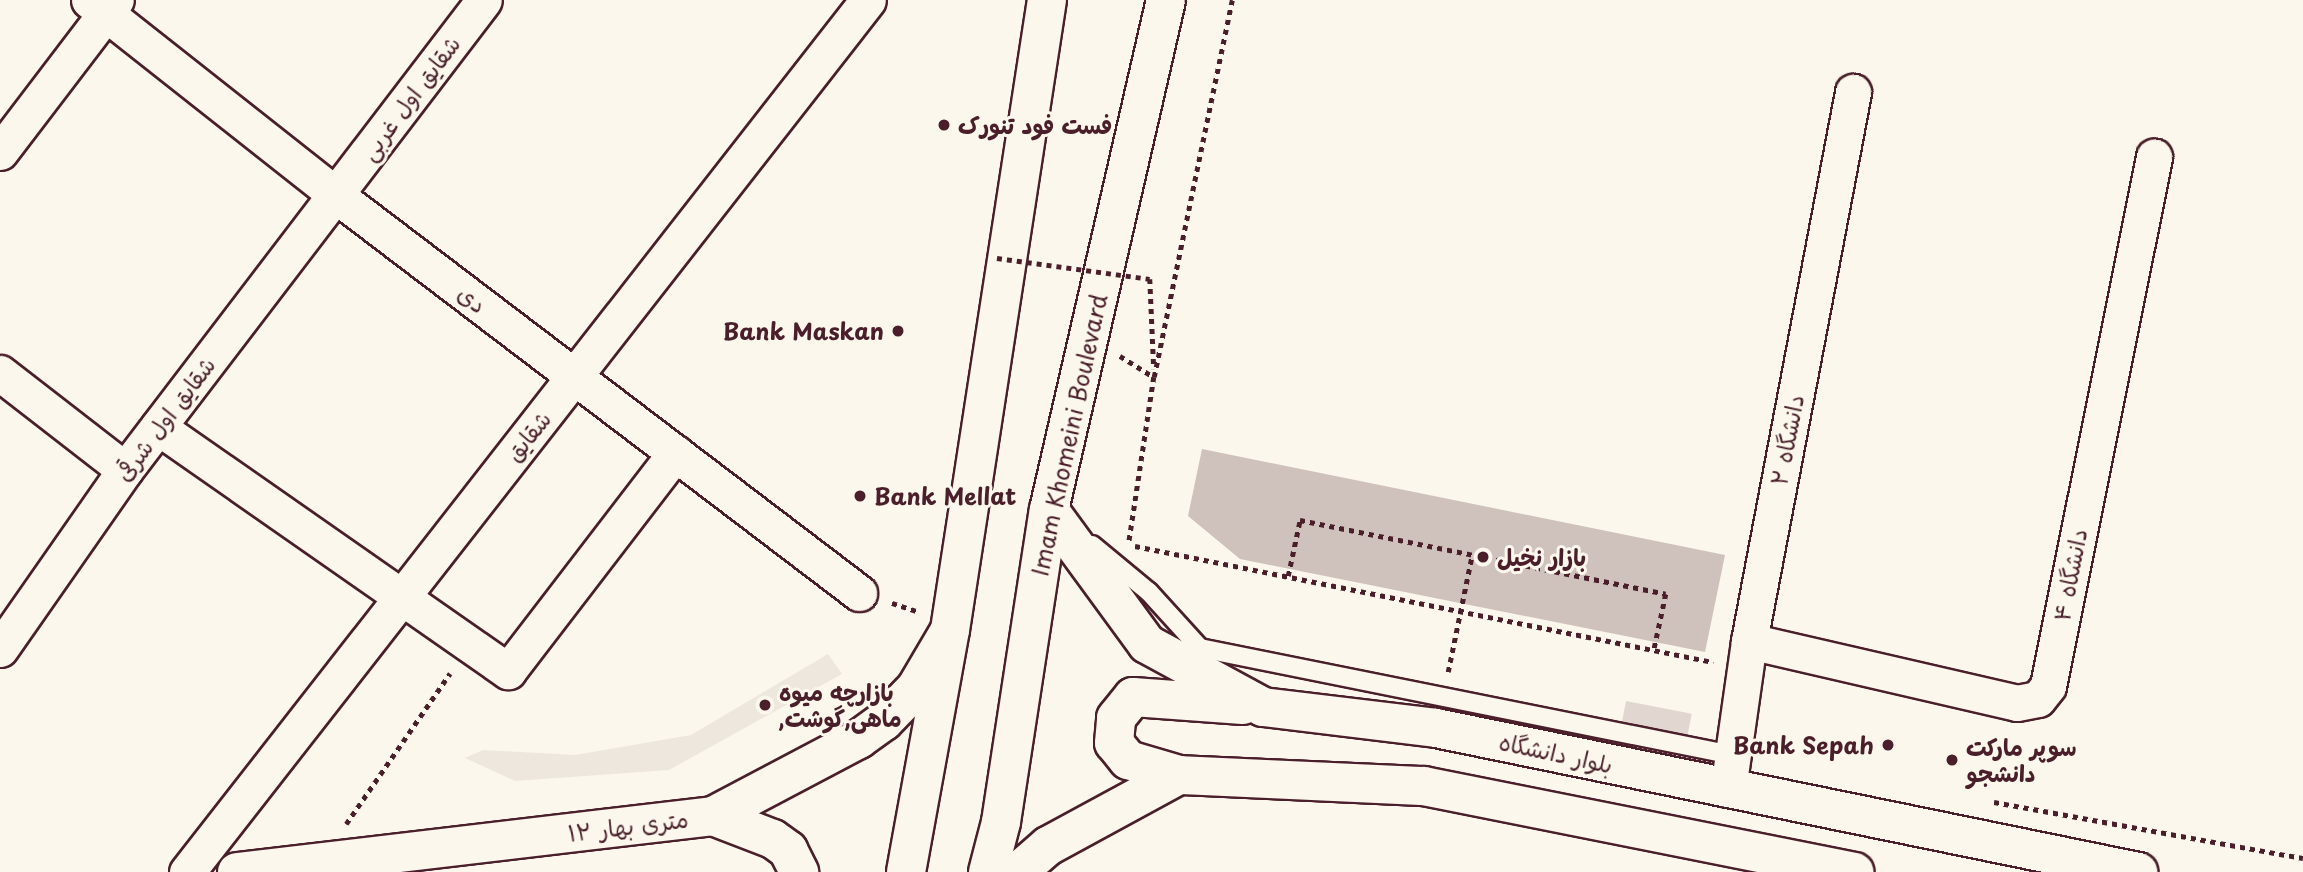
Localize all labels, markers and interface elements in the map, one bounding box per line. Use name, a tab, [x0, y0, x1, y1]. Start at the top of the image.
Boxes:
street label: شقایق اول غربی	[354, 30, 466, 166]
place label: فست فود تنورک	[958, 111, 1112, 139]
marker: فست فود تنورک	[936, 117, 952, 133]
street label: دی	[452, 279, 492, 319]
street label: Imam Khomeini Boulevard	[1026, 291, 1112, 579]
place label: Bank Maskan	[723, 317, 884, 345]
marker: Bank Maskan	[890, 323, 906, 339]
street label: شقایق اول شرقی	[109, 351, 221, 487]
street label: دانشگاه ۲	[1765, 392, 1809, 488]
street label: شقایق	[499, 405, 557, 467]
place label: Bank Mellat	[874, 482, 1015, 510]
marker: Bank Mellat	[852, 488, 868, 504]
street label: دانشگاه ۴	[2048, 526, 2092, 624]
place label: بازار نخیل	[1497, 543, 1586, 571]
marker: بازار نخیل	[1475, 549, 1491, 565]
place label: بازارچه میوه ,ماهی,گوشت	[779, 678, 902, 732]
marker: بازارچه میوه ,ماهی,گوشت	[757, 697, 773, 713]
street label: بلوار دانشگاه	[1497, 728, 1615, 778]
place label: Bank Sepah	[1734, 731, 1874, 759]
place label: سوپر مارکت دانشجو	[1966, 733, 2077, 787]
marker: Bank Sepah	[1880, 737, 1896, 753]
marker: سوپر مارکت دانشجو	[1944, 752, 1960, 768]
street label: ۱۲ متری بهار	[566, 805, 690, 847]

